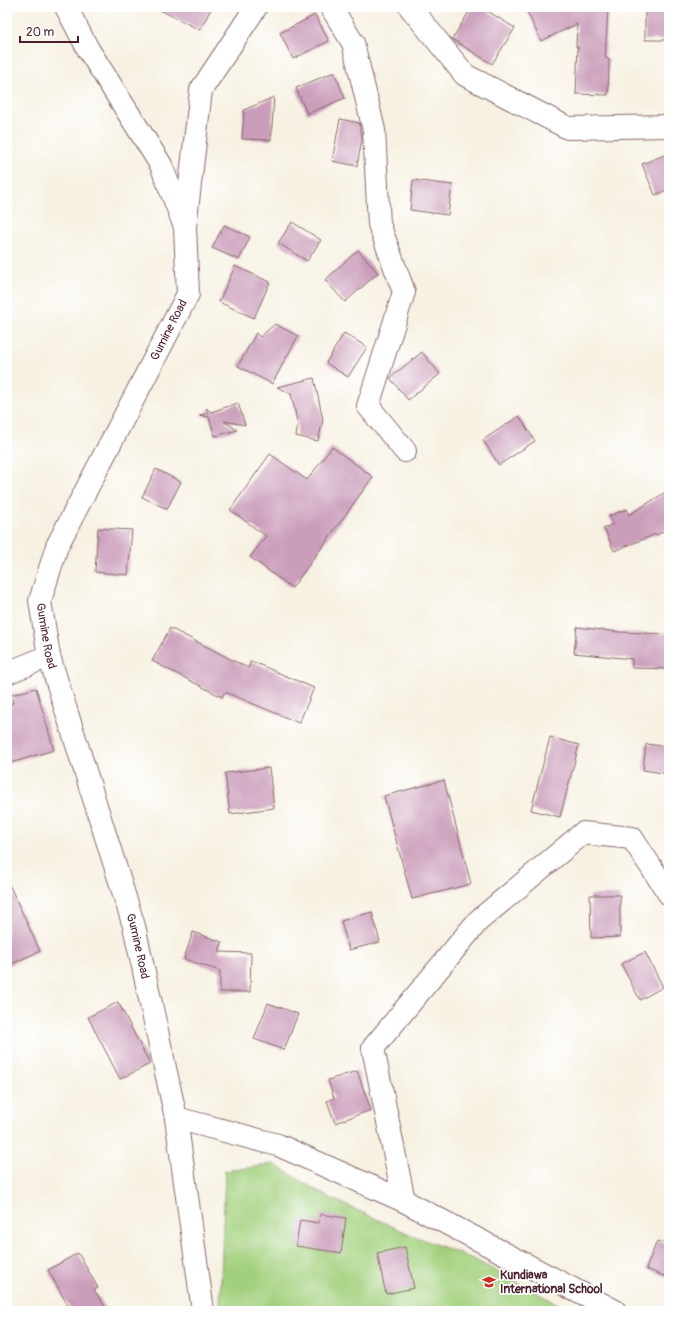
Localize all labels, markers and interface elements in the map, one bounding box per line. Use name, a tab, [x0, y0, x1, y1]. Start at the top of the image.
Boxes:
scale bar	[20, 18, 78, 44]
text: 20 m	[26, 25, 55, 40]
street label: Gumine Road	[147, 297, 191, 363]
street label: Gumine Road	[33, 602, 60, 671]
street label: Gumine Road	[123, 912, 153, 980]
place label: Kundiawa International School	[500, 1268, 603, 1297]
school or university icon: Kundiawa International School	[481, 1274, 497, 1290]

